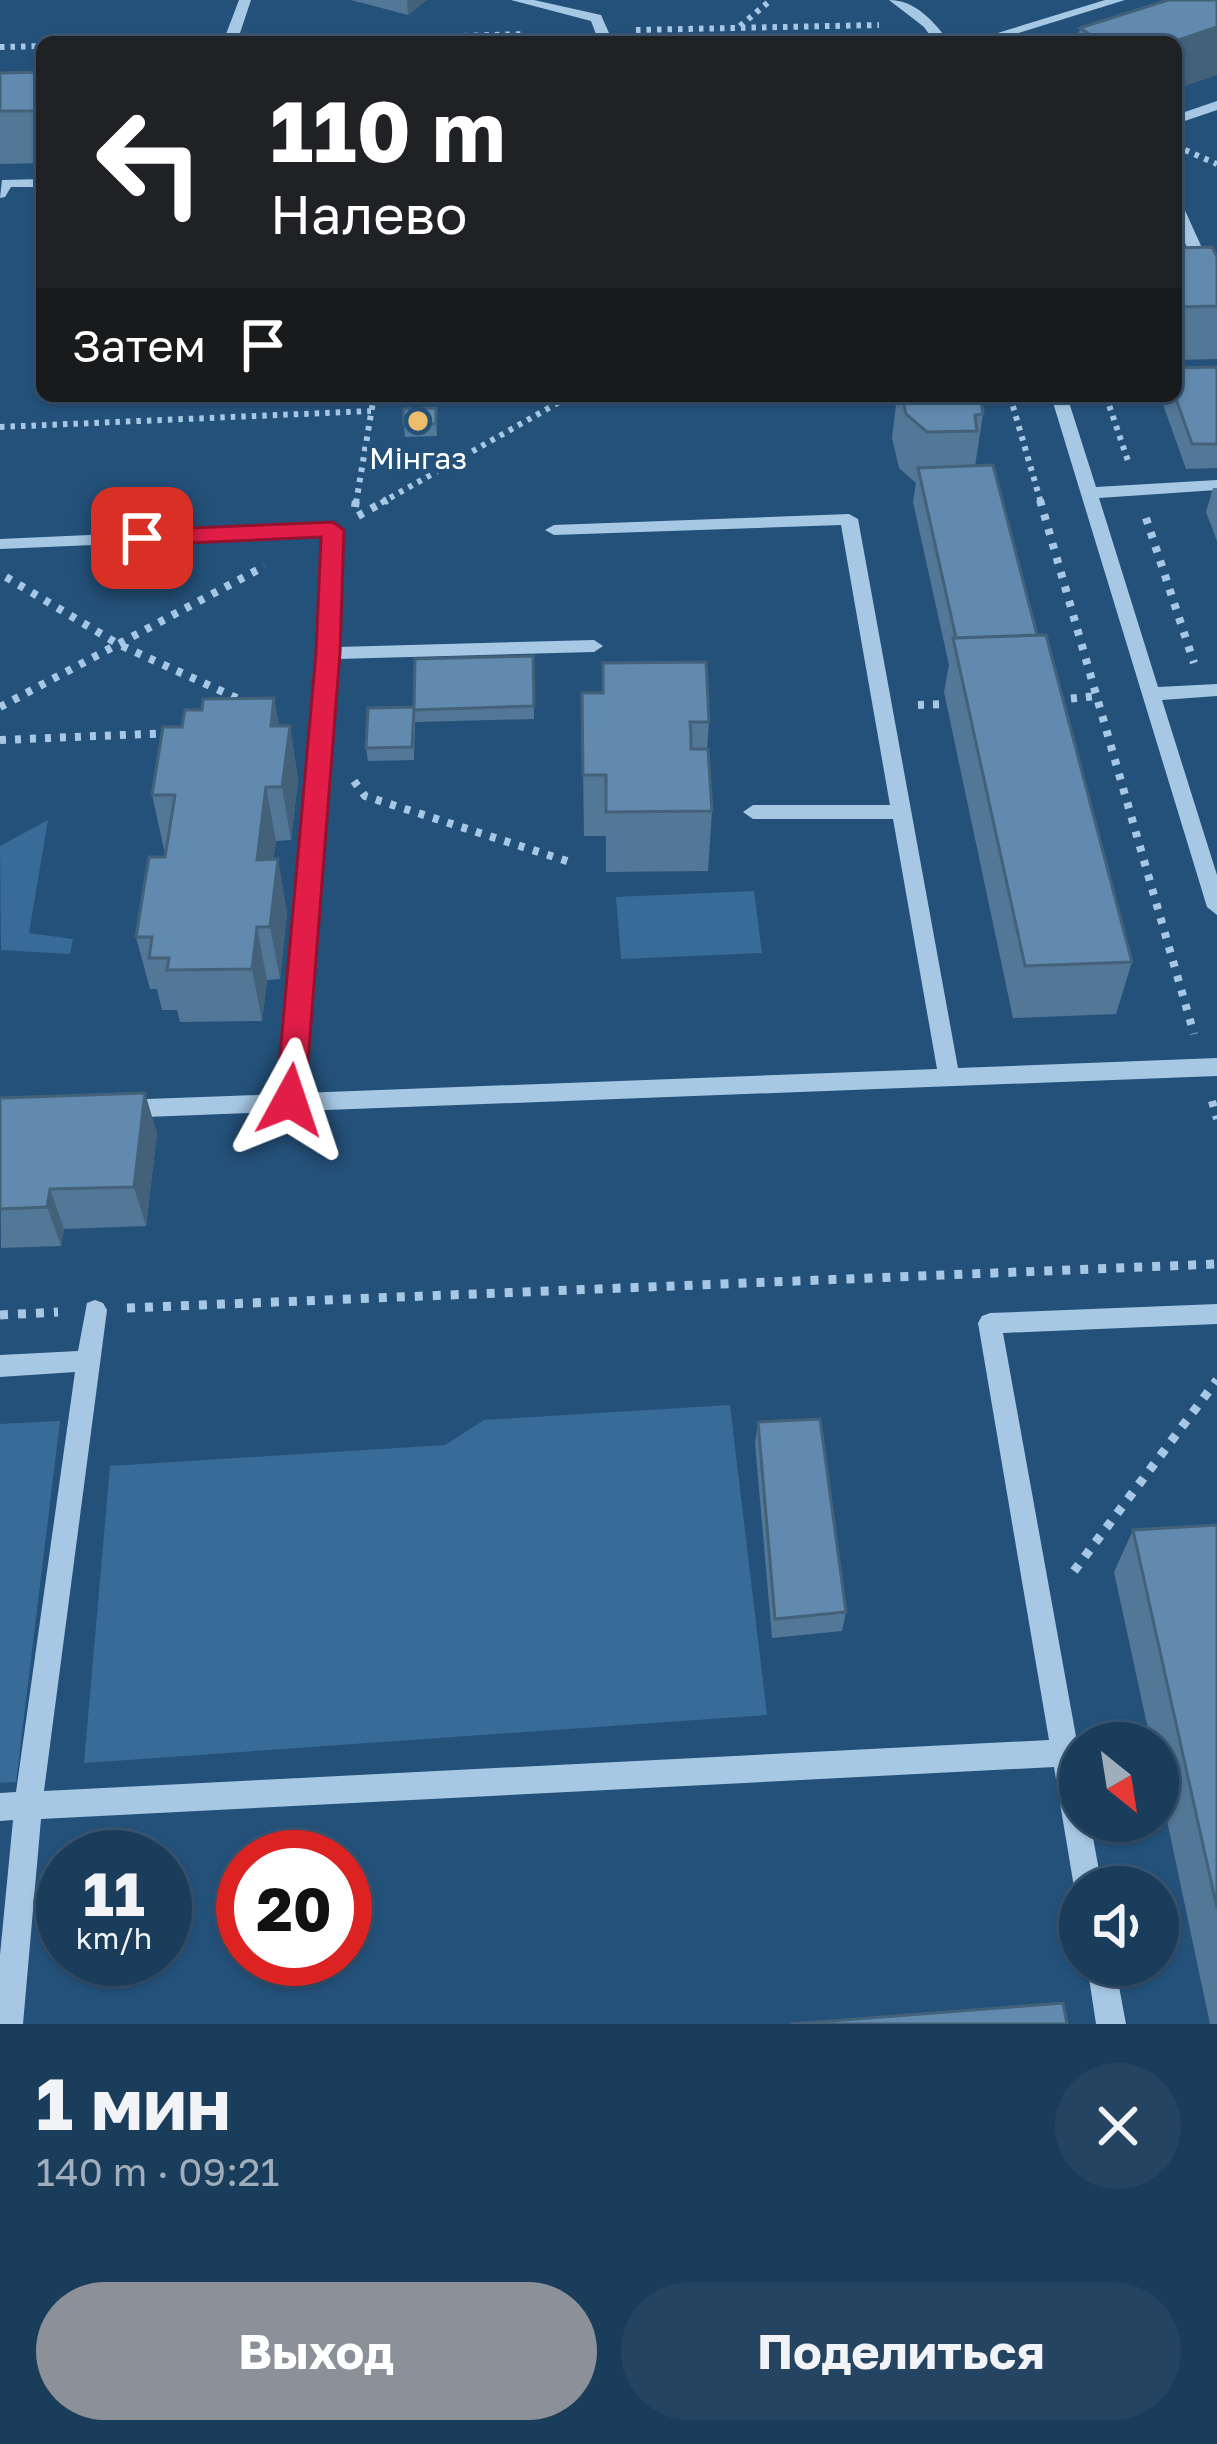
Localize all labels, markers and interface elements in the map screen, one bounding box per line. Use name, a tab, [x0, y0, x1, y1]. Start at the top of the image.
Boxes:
text: 110 m	[270, 80, 506, 180]
icon: left	[72, 84, 228, 240]
text: Налево	[270, 181, 467, 246]
icon: arrive	[230, 312, 296, 378]
text: Затем	[72, 318, 206, 372]
marker: Мінгаз	[405, 408, 431, 434]
place label: Мінгаз	[369, 440, 467, 476]
pin	[91, 487, 193, 589]
icon: arrive	[109, 505, 175, 571]
position arrow	[227, 1037, 353, 1163]
north arrow	[1059, 1722, 1179, 1842]
map controls	[1059, 1722, 1179, 1986]
speed limit sign: 20	[216, 1830, 372, 1986]
text: 11	[83, 1857, 145, 1929]
button: sound	[1059, 1866, 1179, 1986]
text: km/h	[76, 1920, 152, 1956]
text: 1 мин	[36, 2059, 231, 2146]
button: close	[1055, 2063, 1181, 2189]
text: 140 m · 09:21	[36, 2148, 279, 2195]
button: Выход	[36, 2282, 597, 2420]
button: Поделиться	[621, 2282, 1181, 2420]

